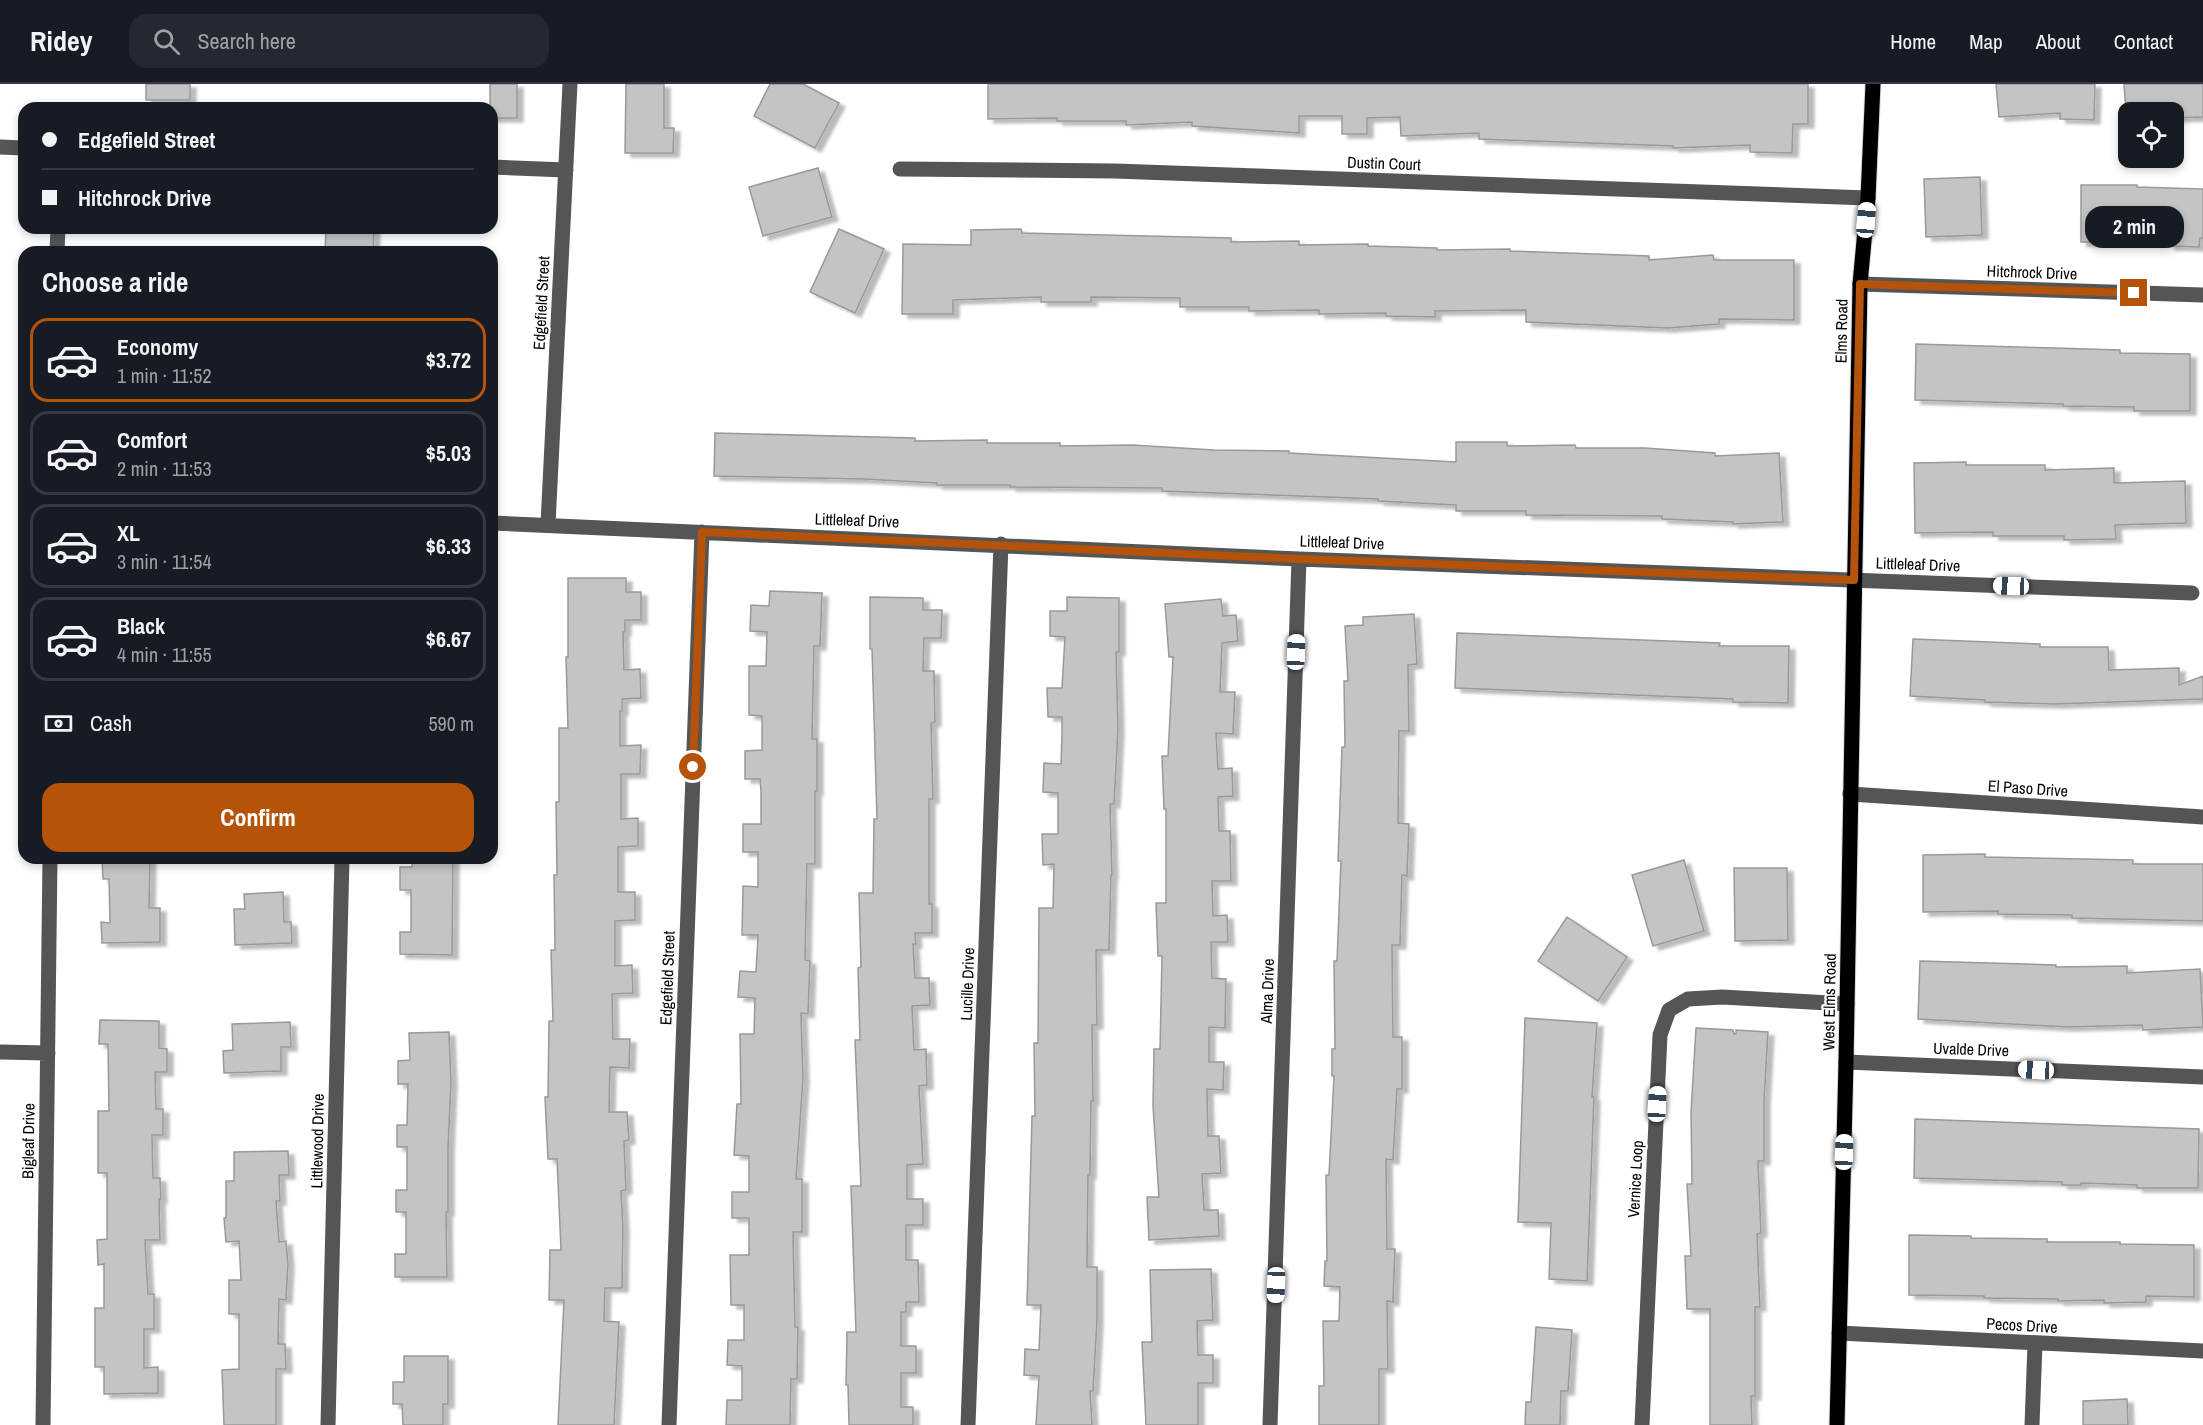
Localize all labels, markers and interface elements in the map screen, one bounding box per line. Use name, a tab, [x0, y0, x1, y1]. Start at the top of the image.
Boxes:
search box	[129, 14, 549, 68]
text: Ridey	[30, 22, 93, 60]
icon: search	[150, 25, 183, 58]
text: Search here	[198, 26, 296, 56]
text: Home	[1890, 27, 1936, 56]
text: Map	[1969, 27, 2003, 56]
text: About	[2036, 27, 2081, 56]
text: Contact	[2114, 27, 2173, 56]
map controls	[2118, 102, 2184, 168]
button: locate	[2118, 102, 2184, 168]
text: Edgefield Street	[78, 125, 215, 155]
street label: Dustin Court	[1347, 151, 1422, 175]
text: Hitchrock Drive	[78, 183, 211, 213]
car	[1855, 201, 1877, 239]
callout: 2 min	[2084, 206, 2184, 248]
text: 2 min	[2113, 213, 2156, 240]
street label: Edgefield Street	[528, 255, 554, 351]
street label: Hitchrock Drive	[1986, 259, 2078, 285]
text: Choose a ride	[42, 264, 188, 300]
route end	[2120, 279, 2147, 306]
street label: Elms Road	[1829, 299, 1853, 363]
text: Economy	[117, 332, 198, 362]
icon: car	[45, 333, 99, 387]
text: $3.72	[426, 345, 471, 375]
text: 1 min · 11:52	[117, 362, 212, 389]
text: Comfort	[117, 425, 187, 455]
icon: car	[45, 426, 99, 480]
text: $5.03	[426, 438, 471, 468]
text: 2 min · 11:53	[117, 455, 212, 482]
street label: Littleleaf Drive	[814, 508, 900, 532]
text: XL	[117, 518, 140, 548]
icon: car	[45, 519, 99, 573]
street label: Littleleaf Drive	[1299, 530, 1385, 554]
text: $6.33	[426, 531, 471, 561]
text: 3 min · 11:54	[117, 548, 212, 575]
street label: Littleleaf Drive	[1875, 552, 1961, 576]
car	[1993, 576, 2029, 596]
text: Black	[117, 611, 165, 641]
icon: car	[45, 612, 99, 666]
text: $6.67	[426, 624, 471, 654]
car	[1286, 634, 1306, 670]
text: 4 min · 11:55	[117, 641, 212, 668]
icon: cash	[42, 707, 75, 740]
text: Cash	[90, 708, 132, 738]
text: 590 m	[428, 710, 474, 737]
route start	[679, 753, 706, 780]
street label: El Paso Drive	[1987, 774, 2069, 802]
button: Confirm	[42, 783, 474, 852]
street label: Edgefield Street	[654, 930, 680, 1025]
street label: Lucille Drive	[955, 947, 979, 1021]
street label: West Elms Road	[1817, 953, 1841, 1051]
street label: Alma Drive	[1255, 958, 1279, 1025]
street label: Uvalde Drive	[1933, 1037, 2009, 1061]
car	[2018, 1060, 2054, 1080]
car	[1647, 1086, 1667, 1122]
street label: Littlewood Drive	[305, 1093, 329, 1189]
street label: Bigleaf Drive	[16, 1103, 40, 1179]
car	[1834, 1134, 1854, 1170]
street label: Vernice Loop	[1622, 1140, 1648, 1218]
car	[1266, 1267, 1286, 1303]
street label: Pecos Drive	[1986, 1312, 2058, 1338]

